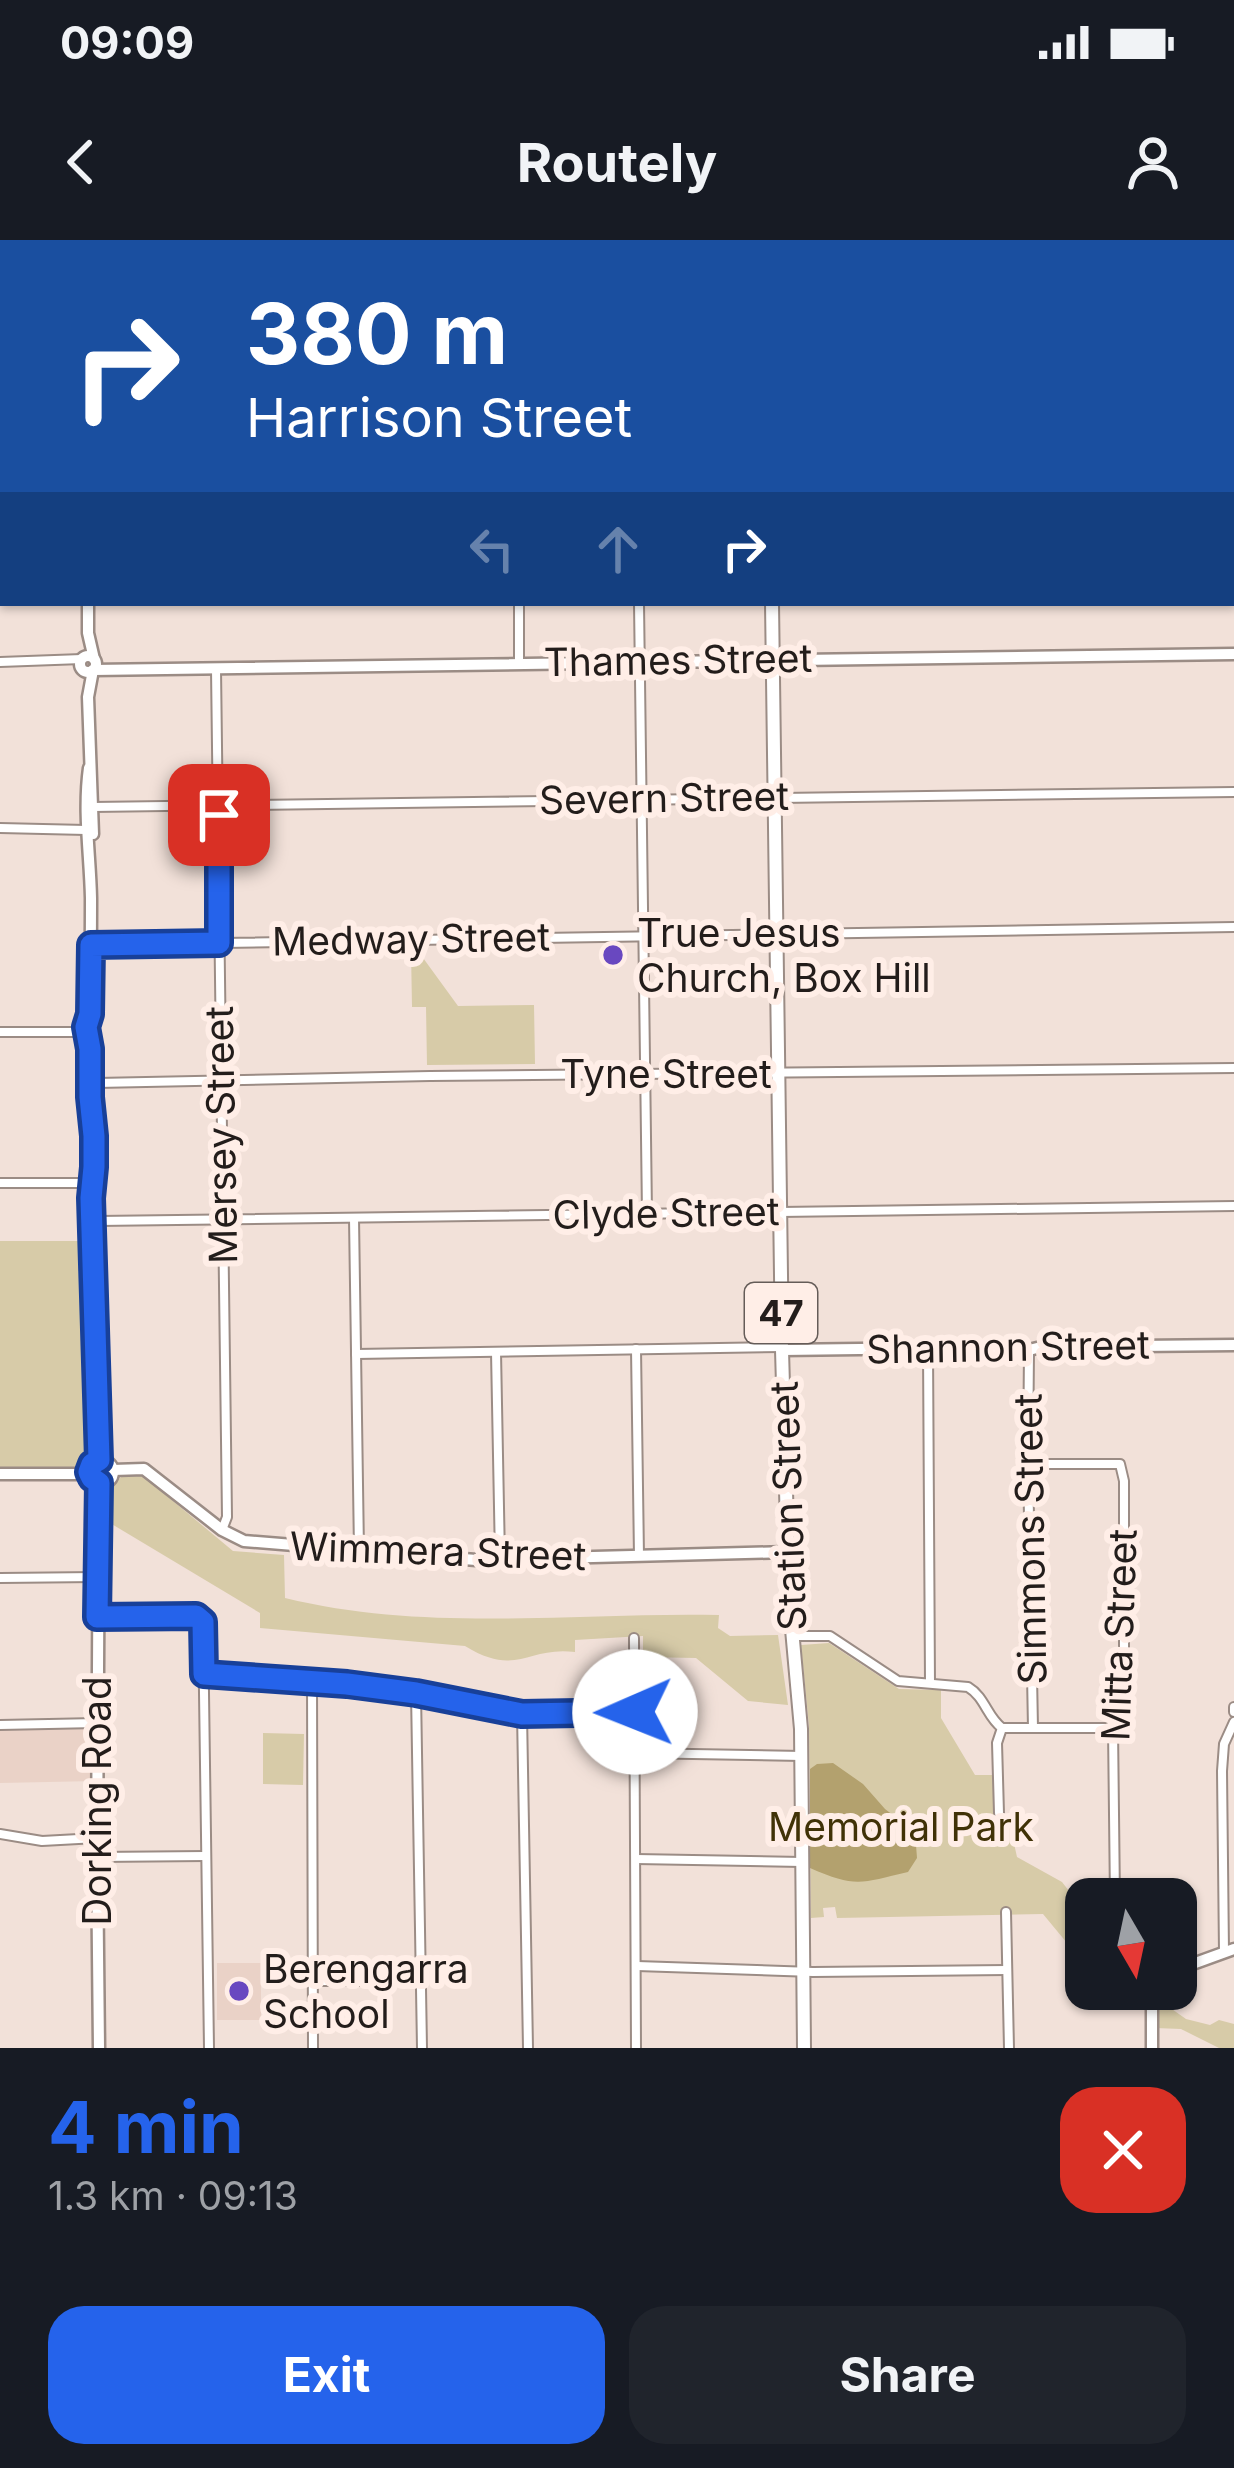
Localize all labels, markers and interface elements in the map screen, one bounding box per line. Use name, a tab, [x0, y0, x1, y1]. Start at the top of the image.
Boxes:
text: 09:09	[60, 15, 194, 70]
icon: back	[48, 129, 114, 195]
icon: person	[1120, 129, 1186, 195]
text: Routely	[517, 130, 717, 195]
text: 380 m	[246, 283, 508, 384]
icon: right	[48, 288, 204, 444]
text: Harrison Street	[246, 385, 632, 450]
icon: left	[459, 516, 525, 582]
icon: ahead	[585, 516, 651, 582]
icon: right	[711, 516, 777, 582]
street label: Thames Street	[543, 634, 813, 685]
pin	[168, 764, 270, 866]
street label: Severn Street	[538, 772, 790, 823]
icon: arrive	[186, 782, 252, 848]
place label: True Jesus Church, Box Hill	[637, 909, 931, 1001]
street label: Medway Street	[272, 913, 550, 964]
marker: True Jesus Church, Box Hill	[600, 942, 626, 968]
street label: Mersey Street	[195, 1006, 246, 1264]
street label: Tyne Street	[560, 1050, 772, 1097]
street label: Clyde Street	[552, 1187, 780, 1238]
road number: 47	[745, 1283, 817, 1343]
street label: Shannon Street	[866, 1321, 1150, 1372]
street label: Station Street	[760, 1381, 815, 1632]
street label: Simmons Street	[1003, 1393, 1056, 1685]
street label: Wimmera Street	[289, 1522, 587, 1579]
street label: Mitta Street	[1091, 1528, 1146, 1742]
position arrow	[572, 1649, 698, 1775]
street label: Dorking Road	[73, 1676, 120, 1926]
park label: Memorial Park	[768, 1803, 1034, 1850]
north arrow	[1065, 1878, 1197, 2010]
map controls	[1065, 1878, 1197, 2010]
place label: Berengarra School	[263, 1945, 469, 2037]
marker: Berengarra School	[226, 1978, 252, 2004]
text: 4 min	[48, 2083, 244, 2170]
button: close	[1060, 2087, 1186, 2213]
text: 1.3 km · 09:13	[48, 2172, 298, 2219]
button: Exit	[48, 2306, 605, 2444]
button: Share	[629, 2306, 1186, 2444]

